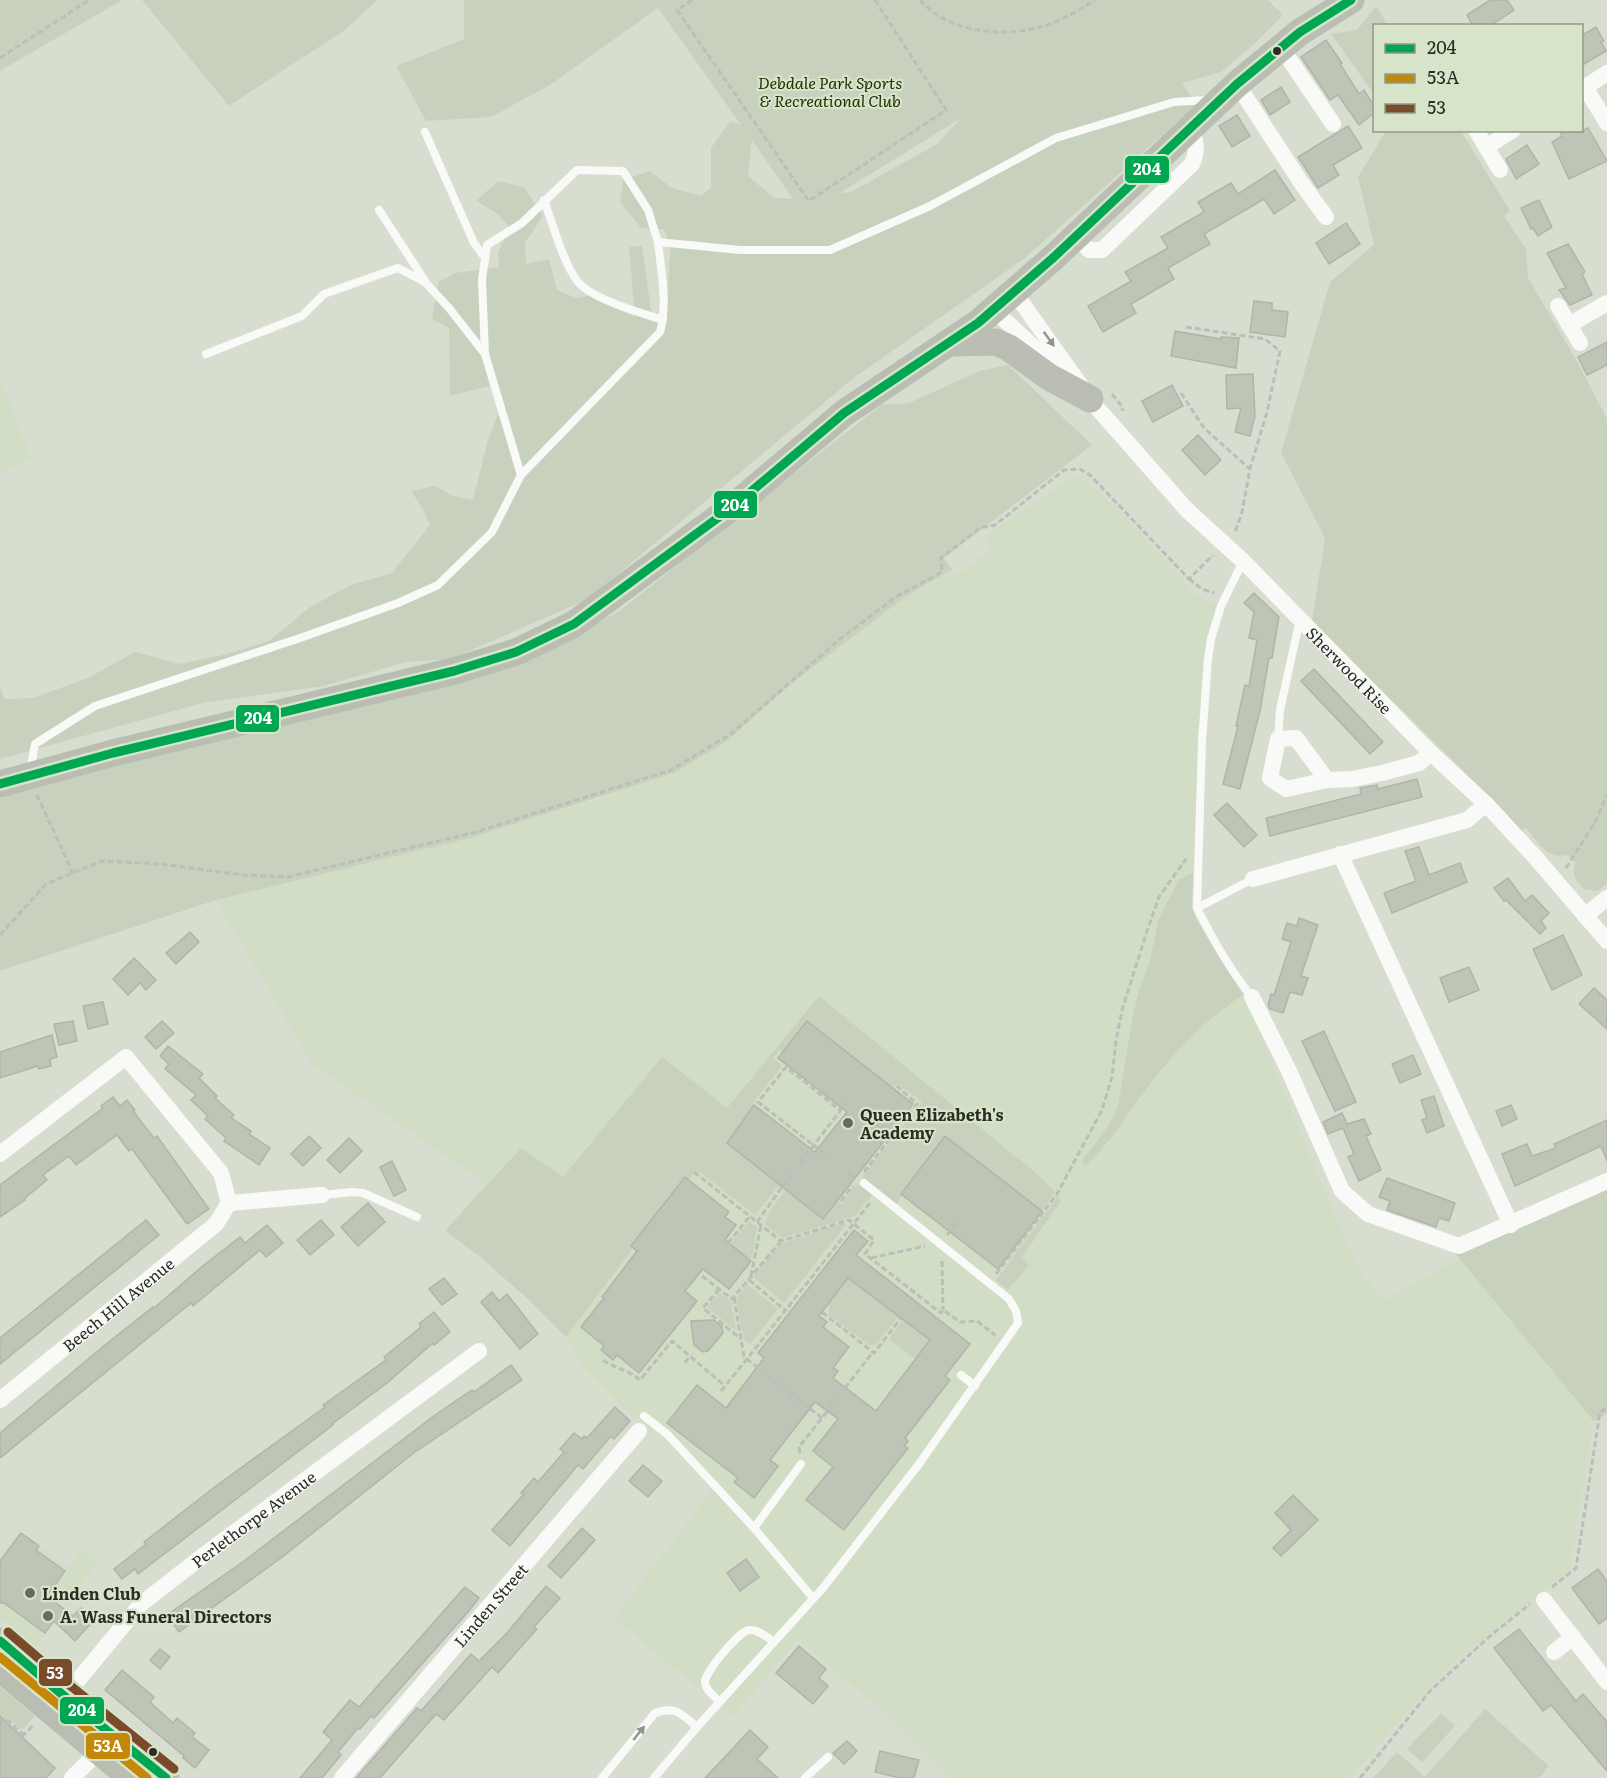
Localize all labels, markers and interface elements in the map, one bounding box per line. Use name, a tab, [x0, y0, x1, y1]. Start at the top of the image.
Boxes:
legend	[1373, 24, 1583, 132]
text: 204	[1427, 33, 1457, 60]
unlabelled marker	[1271, 45, 1283, 57]
text: 53A	[1427, 63, 1459, 90]
park label: Debdale Park Sports & Recreational Club	[758, 70, 902, 112]
text: 53	[1427, 93, 1446, 120]
line badge: 204	[1124, 155, 1170, 184]
text: 204	[1133, 156, 1161, 180]
one-way arrow	[1043, 331, 1055, 347]
line badge: 204	[713, 490, 758, 519]
text: 204	[721, 492, 749, 516]
street label: Sherwood Rise	[1301, 621, 1398, 719]
line badge: 204	[235, 704, 280, 733]
text: 204	[244, 705, 272, 729]
place label: Queen Elizabeth's Academy	[860, 1102, 1003, 1144]
marker: Queen Elizabeth's Academy	[841, 1116, 855, 1130]
street label: Beech Hill Avenue	[57, 1251, 179, 1357]
street label: Perlethorpe Avenue	[186, 1464, 320, 1573]
street label: Linden Street	[448, 1557, 533, 1652]
place label: Linden Club	[42, 1581, 141, 1605]
marker: Linden Club	[23, 1586, 37, 1600]
place label: A. Wass Funeral Directors	[60, 1604, 272, 1628]
marker: A. Wass Funeral Directors	[41, 1609, 55, 1623]
line badge: 53	[38, 1658, 73, 1687]
text: 53	[46, 1660, 64, 1684]
line badge: 204	[59, 1696, 105, 1725]
text: 204	[68, 1697, 96, 1721]
one-way arrow	[632, 1725, 645, 1741]
line badge: 53A	[85, 1732, 131, 1760]
text: 53A	[93, 1733, 123, 1757]
unlabelled marker	[147, 1746, 159, 1758]

